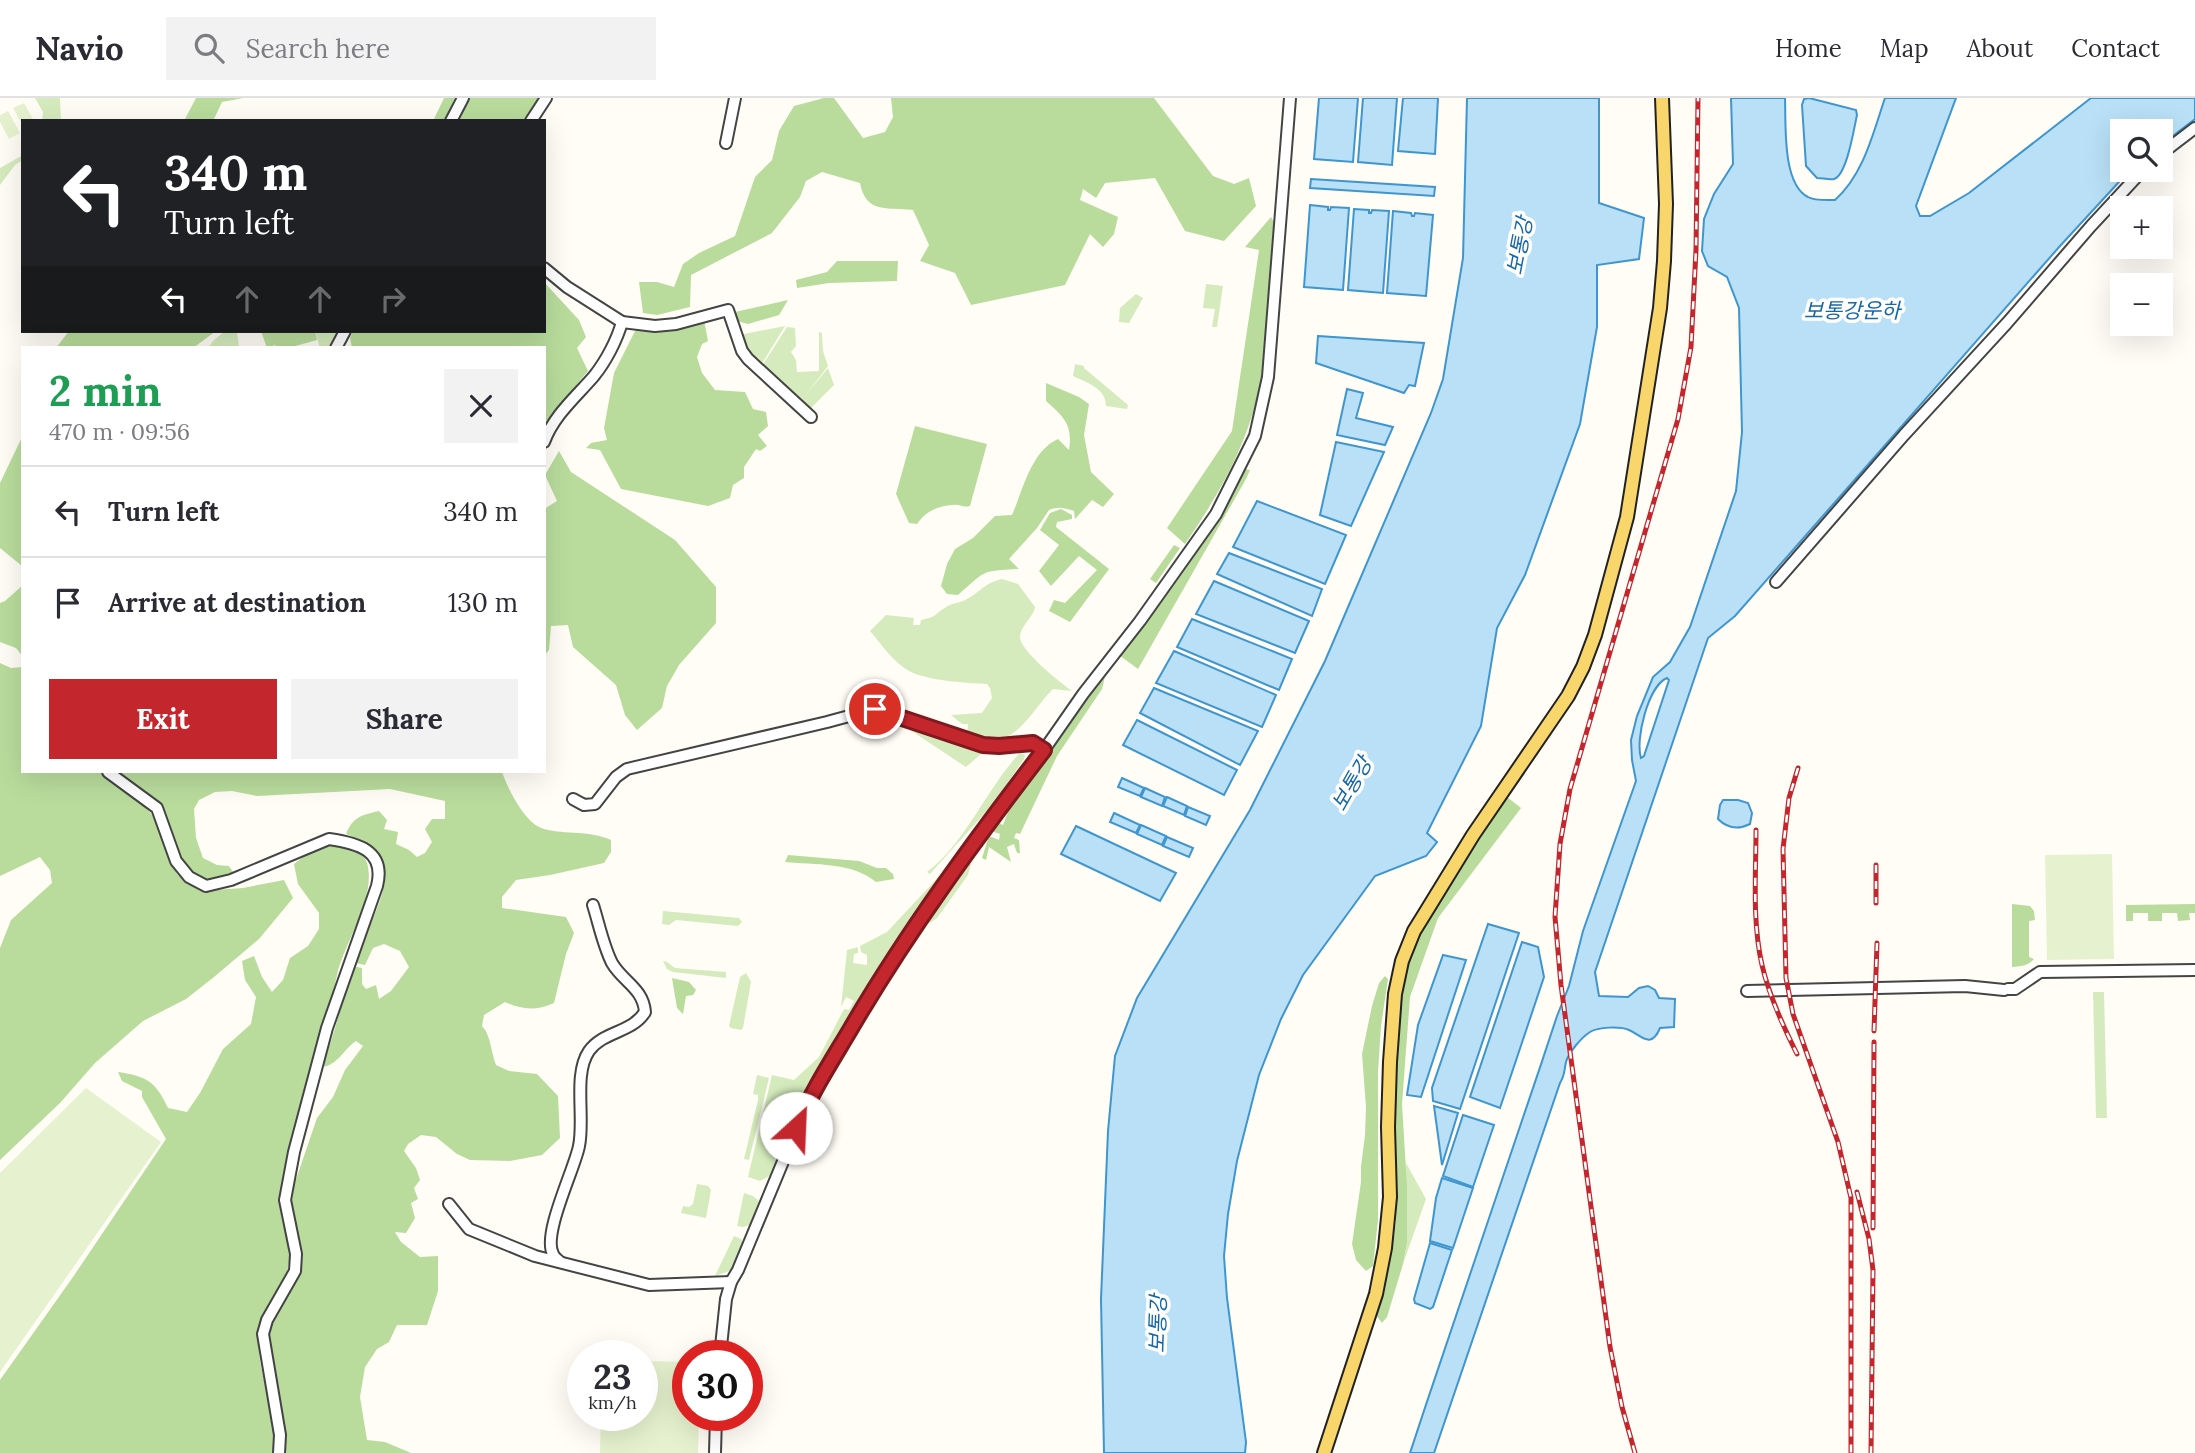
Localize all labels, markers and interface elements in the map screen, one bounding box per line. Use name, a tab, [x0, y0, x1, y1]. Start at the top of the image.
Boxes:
search box	[166, 17, 656, 80]
text: Navio	[35, 27, 124, 69]
icon: search	[190, 29, 228, 67]
text: Search here	[246, 32, 390, 65]
text: Home	[1775, 33, 1842, 64]
text: Map	[1880, 33, 1929, 64]
text: About	[1967, 33, 2033, 64]
text: Contact	[2071, 33, 2160, 64]
map controls	[2110, 119, 2173, 336]
button: search	[2110, 119, 2173, 182]
text: 340 m	[164, 141, 307, 203]
icon: left	[49, 147, 140, 238]
button: +	[2110, 196, 2173, 259]
text: Turn left	[164, 202, 294, 243]
water label: 보통강	[1501, 212, 1539, 277]
button: −	[2110, 273, 2173, 336]
icon: left	[155, 280, 193, 318]
icon: ahead	[228, 280, 266, 318]
icon: ahead	[301, 280, 339, 318]
icon: right	[374, 280, 412, 318]
water label: 보통강운하	[1804, 297, 1903, 324]
text: 2 min	[49, 364, 162, 418]
button: close	[444, 369, 518, 443]
text: 470 m · 09:56	[49, 417, 190, 446]
icon: left	[49, 493, 87, 531]
text: Turn left	[108, 495, 219, 528]
text: 340 m	[443, 495, 518, 528]
icon: arrive	[49, 584, 87, 622]
text: Arrive at destination	[108, 586, 366, 619]
text: 130 m	[448, 586, 518, 619]
button: Exit	[49, 679, 277, 759]
button: Share	[291, 679, 518, 759]
pin	[845, 679, 905, 739]
icon: arrive	[856, 690, 894, 728]
water label: 보통강	[1325, 750, 1379, 816]
position arrow	[759, 1091, 833, 1165]
water label: 보통강	[1143, 1292, 1172, 1353]
speed limit sign: 30	[672, 1340, 763, 1431]
text: 23	[593, 1354, 632, 1399]
text: km/h	[588, 1391, 637, 1414]

